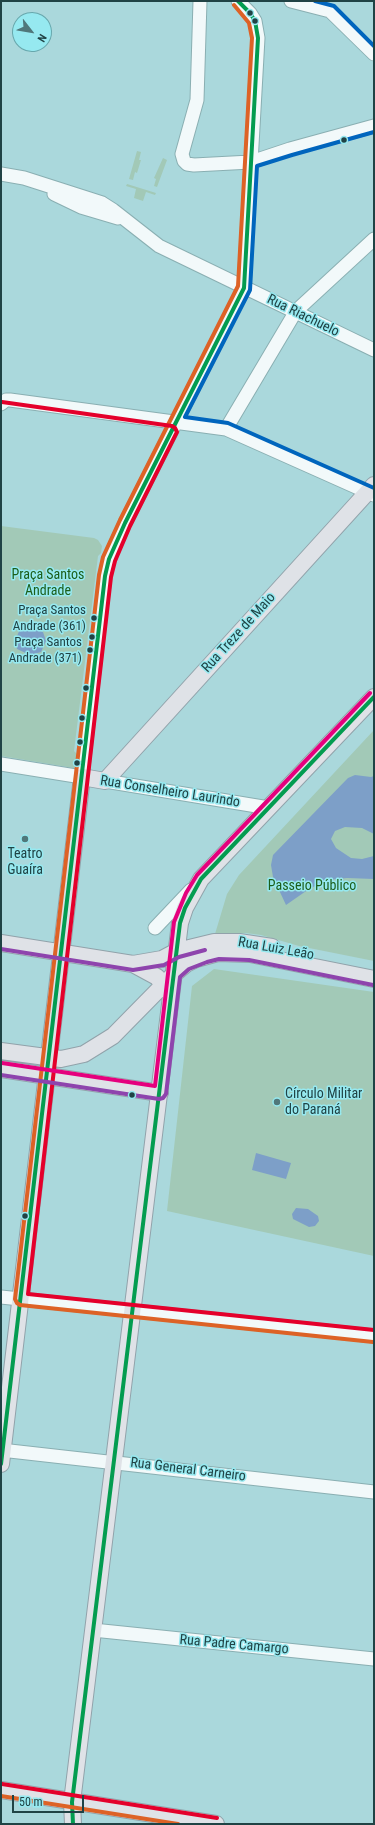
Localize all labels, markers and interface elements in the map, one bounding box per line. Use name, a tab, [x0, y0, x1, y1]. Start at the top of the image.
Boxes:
unlabelled marker	[245, 8, 255, 18]
north arrow	[12, 12, 52, 52]
unlabelled marker	[250, 16, 260, 26]
text: N	[35, 32, 49, 44]
unlabelled marker	[339, 135, 349, 145]
street label: Rua Riachuelo	[264, 291, 342, 341]
park label: Praça Santos Andrade	[11, 567, 85, 600]
street label: Rua Treze de Maio	[199, 590, 279, 676]
place label: Praça Santos Andrade (361)	[13, 603, 86, 634]
marker: Praça Santos Andrade (361)	[89, 613, 99, 623]
unlabelled marker	[87, 632, 97, 642]
place label: Praça Santos Andrade (371)	[9, 635, 82, 666]
marker: Praça Santos Andrade (371)	[85, 645, 95, 655]
unlabelled marker	[81, 683, 91, 693]
unlabelled marker	[77, 713, 87, 723]
unlabelled marker	[75, 737, 85, 747]
unlabelled marker	[72, 758, 82, 768]
street label: Rua Conselheiro Laurindo	[99, 773, 241, 811]
marker: Teatro Guaíra	[20, 834, 30, 844]
place label: Teatro Guaíra	[7, 846, 43, 878]
park label: Passeio Público	[268, 878, 356, 894]
street label: Rua Luiz Leão	[237, 934, 315, 964]
place label: Círculo Militar do Paraná	[285, 1086, 362, 1118]
unlabelled marker	[127, 1090, 137, 1100]
marker: Círculo Militar do Paraná	[272, 1097, 282, 1107]
unlabelled marker	[20, 1211, 30, 1221]
street label: Rua General Carneiro	[129, 1455, 247, 1485]
street label: Rua Padre Camargo	[179, 1632, 289, 1658]
scale bar	[14, 1787, 86, 1813]
text: 50 m	[19, 1795, 43, 1809]

